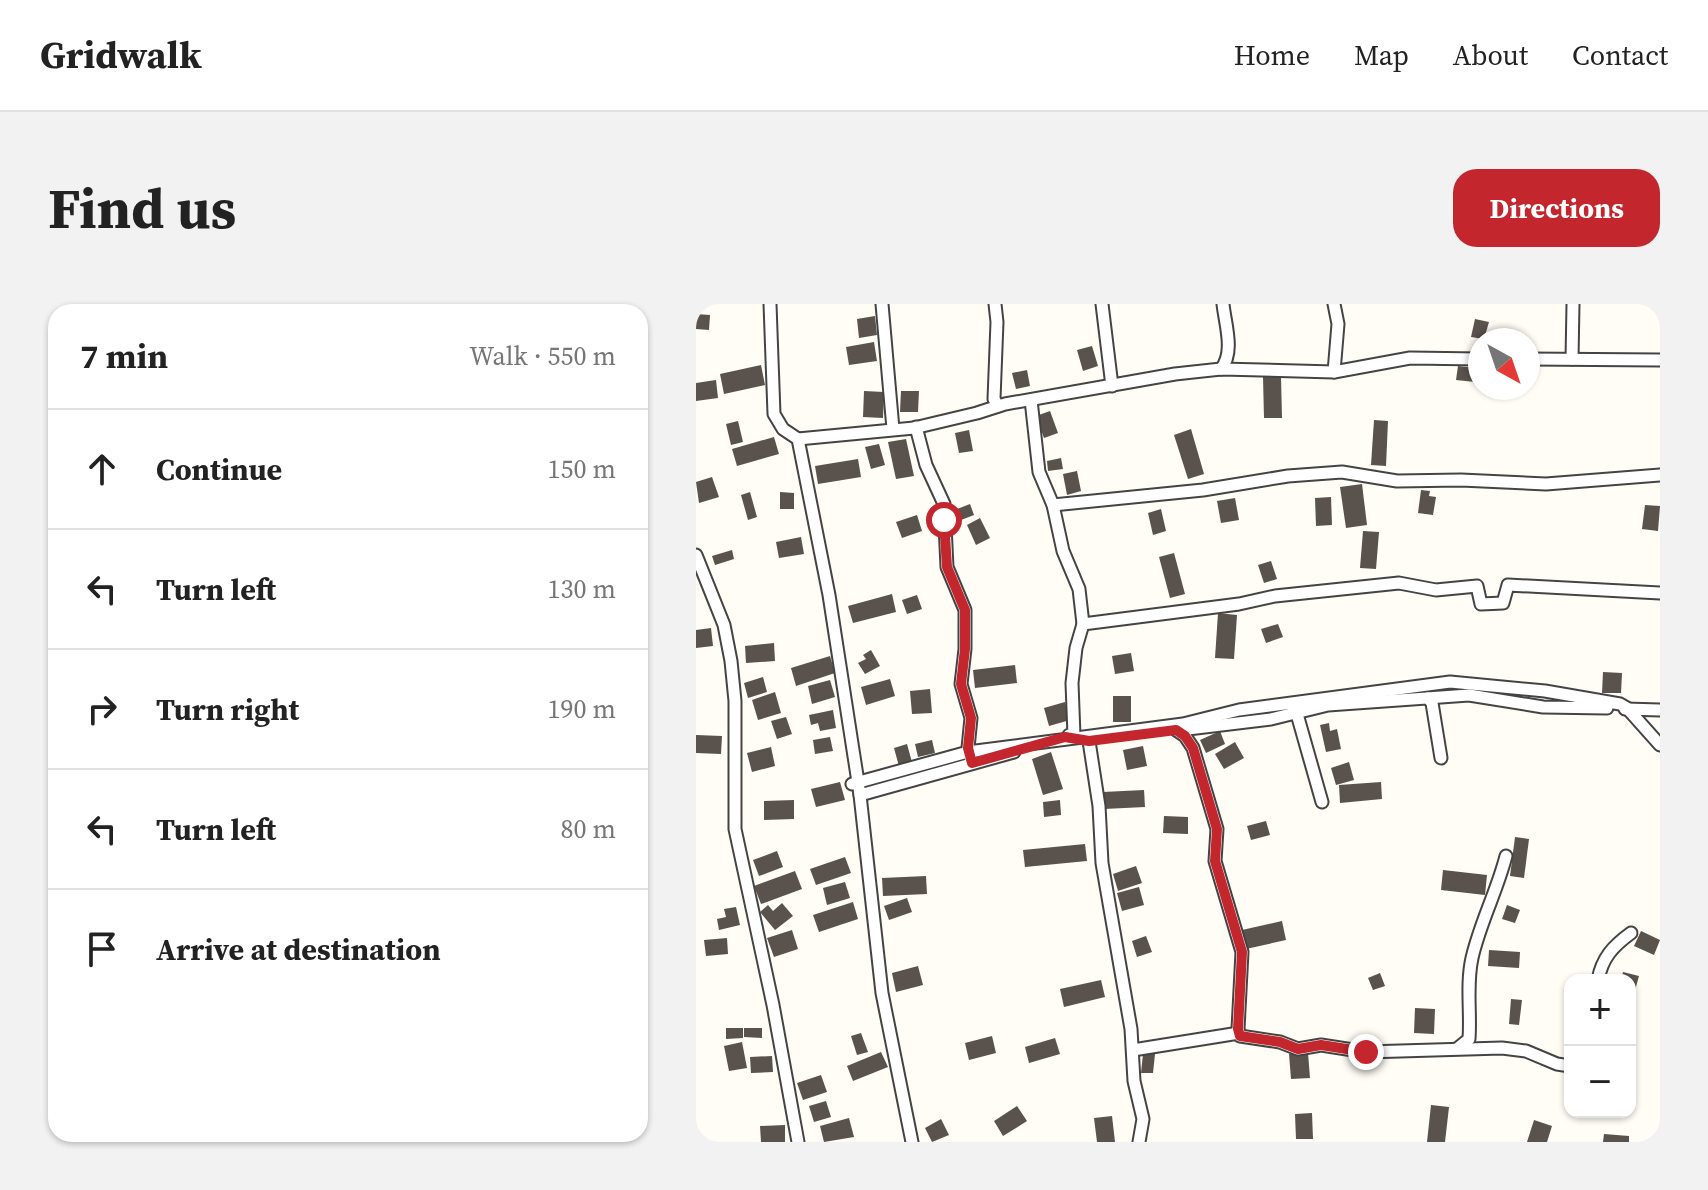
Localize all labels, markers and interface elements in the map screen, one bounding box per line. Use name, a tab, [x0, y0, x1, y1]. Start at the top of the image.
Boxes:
text: Gridwalk	[40, 29, 202, 81]
text: Home	[1234, 36, 1310, 74]
text: Map	[1354, 36, 1409, 74]
text: About	[1453, 36, 1528, 74]
text: Contact	[1572, 36, 1668, 74]
button: Directions	[1453, 169, 1660, 247]
text: Find us	[48, 170, 236, 247]
north arrow	[1468, 328, 1540, 400]
text: 7 min	[80, 333, 168, 379]
text: Walk · 550 m	[469, 338, 616, 374]
icon: ahead	[80, 447, 124, 491]
text: Continue	[156, 449, 282, 490]
text: 150 m	[548, 451, 616, 487]
route start	[926, 502, 962, 538]
icon: left	[80, 567, 124, 611]
text: Turn left	[156, 569, 276, 610]
text: 130 m	[548, 571, 616, 607]
icon: right	[80, 687, 124, 731]
text: Turn right	[156, 689, 299, 730]
text: 190 m	[548, 691, 616, 727]
icon: left	[80, 807, 124, 851]
text: Turn left	[156, 809, 276, 850]
text: 80 m	[561, 811, 616, 847]
icon: arrive	[80, 927, 124, 971]
text: Arrive at destination	[156, 929, 441, 970]
map controls	[1564, 974, 1636, 1118]
button: +	[1564, 974, 1636, 1046]
route end	[1348, 1034, 1384, 1070]
button: −	[1564, 1046, 1636, 1118]

